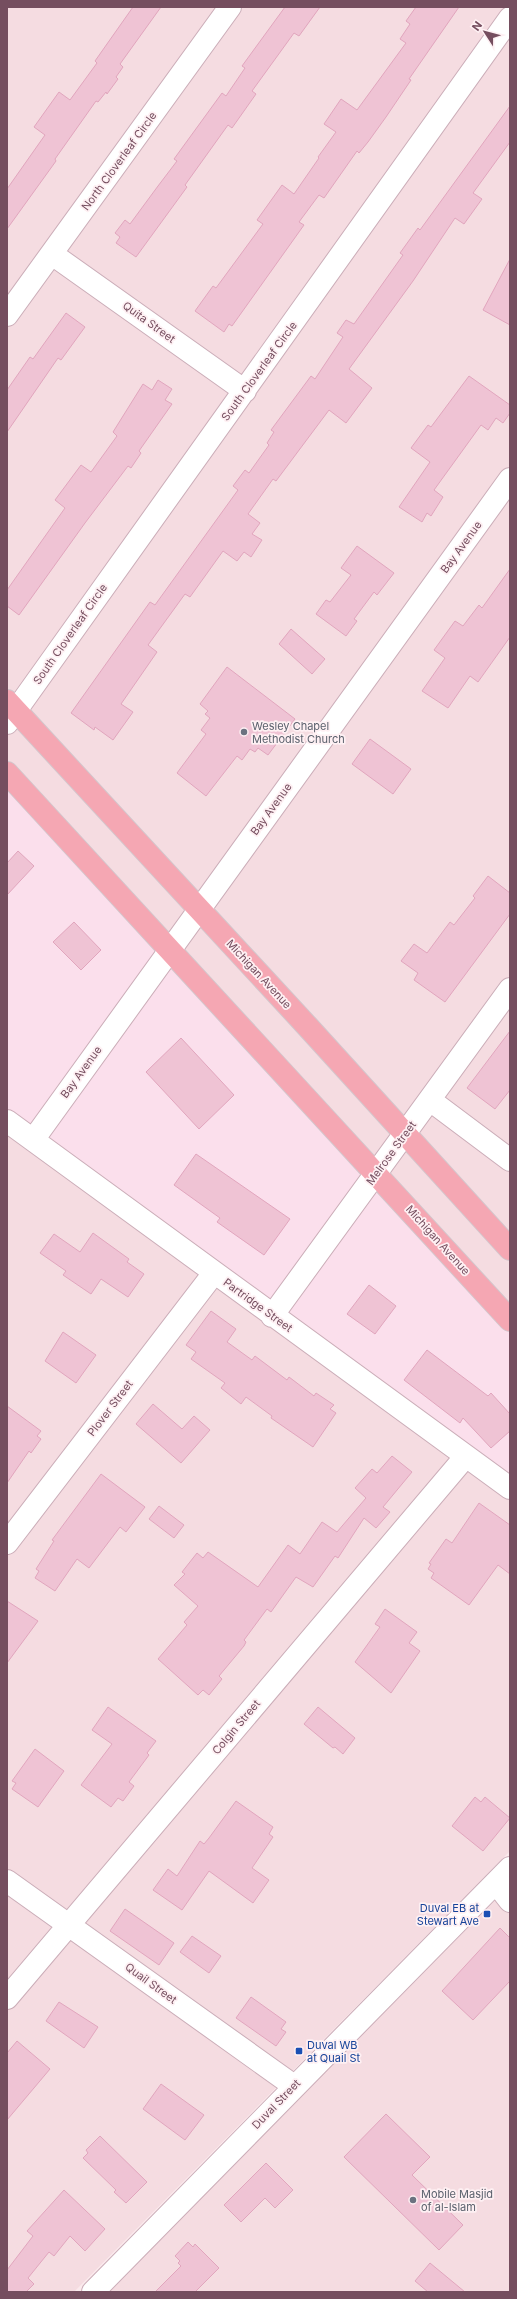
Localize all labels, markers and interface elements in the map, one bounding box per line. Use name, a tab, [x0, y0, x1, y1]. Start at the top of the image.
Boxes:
north arrow	[465, 12, 505, 52]
text: N	[469, 19, 485, 34]
street label: North Cloverleaf Circle	[78, 109, 160, 213]
street label: Quita Street	[120, 298, 178, 346]
street label: South Cloverleaf Circle	[218, 318, 300, 424]
street label: Bay Avenue	[437, 518, 485, 576]
street label: South Cloverleaf Circle	[30, 581, 110, 687]
place label: Wesley Chapel Methodist Church	[252, 719, 345, 746]
marker: Wesley Chapel Methodist Church	[239, 727, 249, 737]
street label: Bay Avenue	[247, 780, 295, 838]
street label: Michigan Avenue	[223, 937, 295, 1011]
street label: Bay Avenue	[57, 1043, 105, 1101]
street label: Melrose Street	[363, 1118, 419, 1188]
street label: Michigan Avenue	[403, 1202, 473, 1278]
street label: Partridge Street	[221, 1275, 296, 1335]
street label: Plover Street	[84, 1377, 136, 1439]
street label: Colgin Street	[209, 1696, 263, 1757]
place label: Duval EB at Stewart Ave	[417, 1901, 479, 1928]
marker: Duval EB at Stewart Ave	[482, 1909, 492, 1919]
street label: Quail Street	[122, 1960, 180, 2007]
place label: Duval WB at Quail St	[307, 2038, 360, 2065]
marker: Duval WB at Quail St	[294, 2046, 304, 2056]
street label: Duval Street	[249, 2076, 303, 2132]
place label: Mobile Masjid of al-Islam	[421, 2187, 493, 2214]
marker: Mobile Masjid of al-Islam	[408, 2195, 418, 2205]

